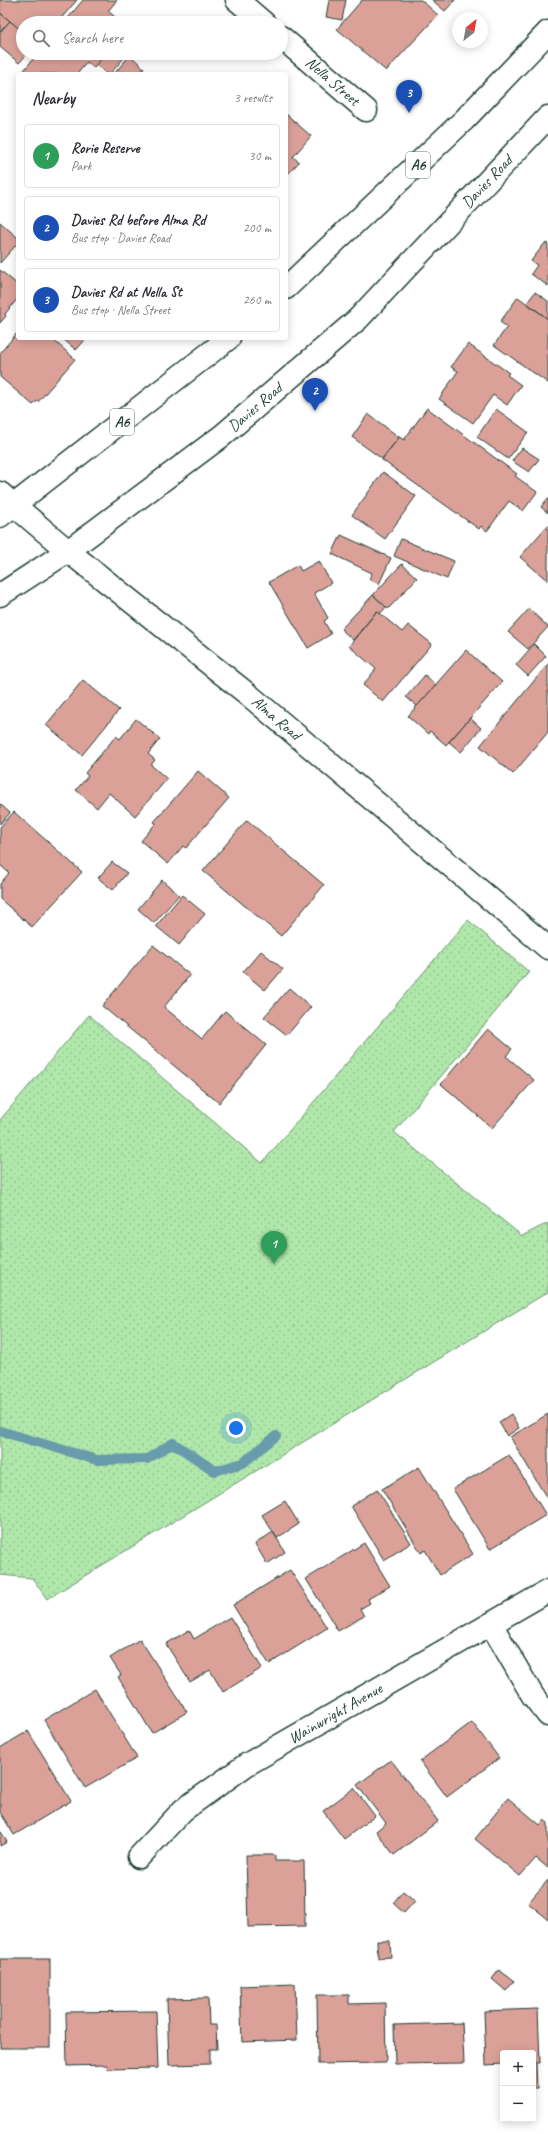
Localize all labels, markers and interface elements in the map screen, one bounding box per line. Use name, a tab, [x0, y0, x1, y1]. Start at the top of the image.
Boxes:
north arrow	[452, 12, 488, 48]
search box	[16, 16, 288, 60]
icon: search	[30, 27, 52, 49]
text: Search here	[62, 29, 123, 48]
street label: Nella Street	[301, 52, 365, 111]
pin: 3	[396, 80, 422, 113]
text: Nearby	[32, 88, 75, 109]
text: 3 results	[234, 90, 272, 106]
text: Rorie Reserve	[71, 139, 140, 158]
text: 1	[43, 148, 49, 164]
text: 30 m	[249, 148, 271, 164]
street label: Davies Road	[457, 149, 519, 212]
road number: A6	[406, 152, 430, 178]
text: Park	[71, 158, 92, 174]
text: Davies Rd before Alma Rd	[71, 211, 205, 230]
text: 2	[43, 220, 49, 236]
text: 200 m	[243, 220, 271, 236]
text: Bus stop · Davies Road	[71, 230, 170, 246]
text: Davies Rd at Nella St	[71, 283, 182, 302]
text: 3	[43, 292, 49, 308]
text: 260 m	[243, 292, 271, 308]
text: Bus stop · Nella Street	[71, 302, 170, 318]
street label: Davies Road	[224, 377, 289, 436]
pin: 2	[302, 378, 328, 411]
road number: A6	[110, 409, 134, 435]
street label: Alma Road	[247, 692, 307, 746]
pin: 1	[261, 1231, 287, 1264]
your location	[226, 1418, 246, 1438]
street label: Wainwright Avenue	[285, 1678, 387, 1748]
map controls	[500, 2050, 536, 2122]
button: +	[500, 2050, 536, 2086]
button: −	[500, 2086, 536, 2122]

